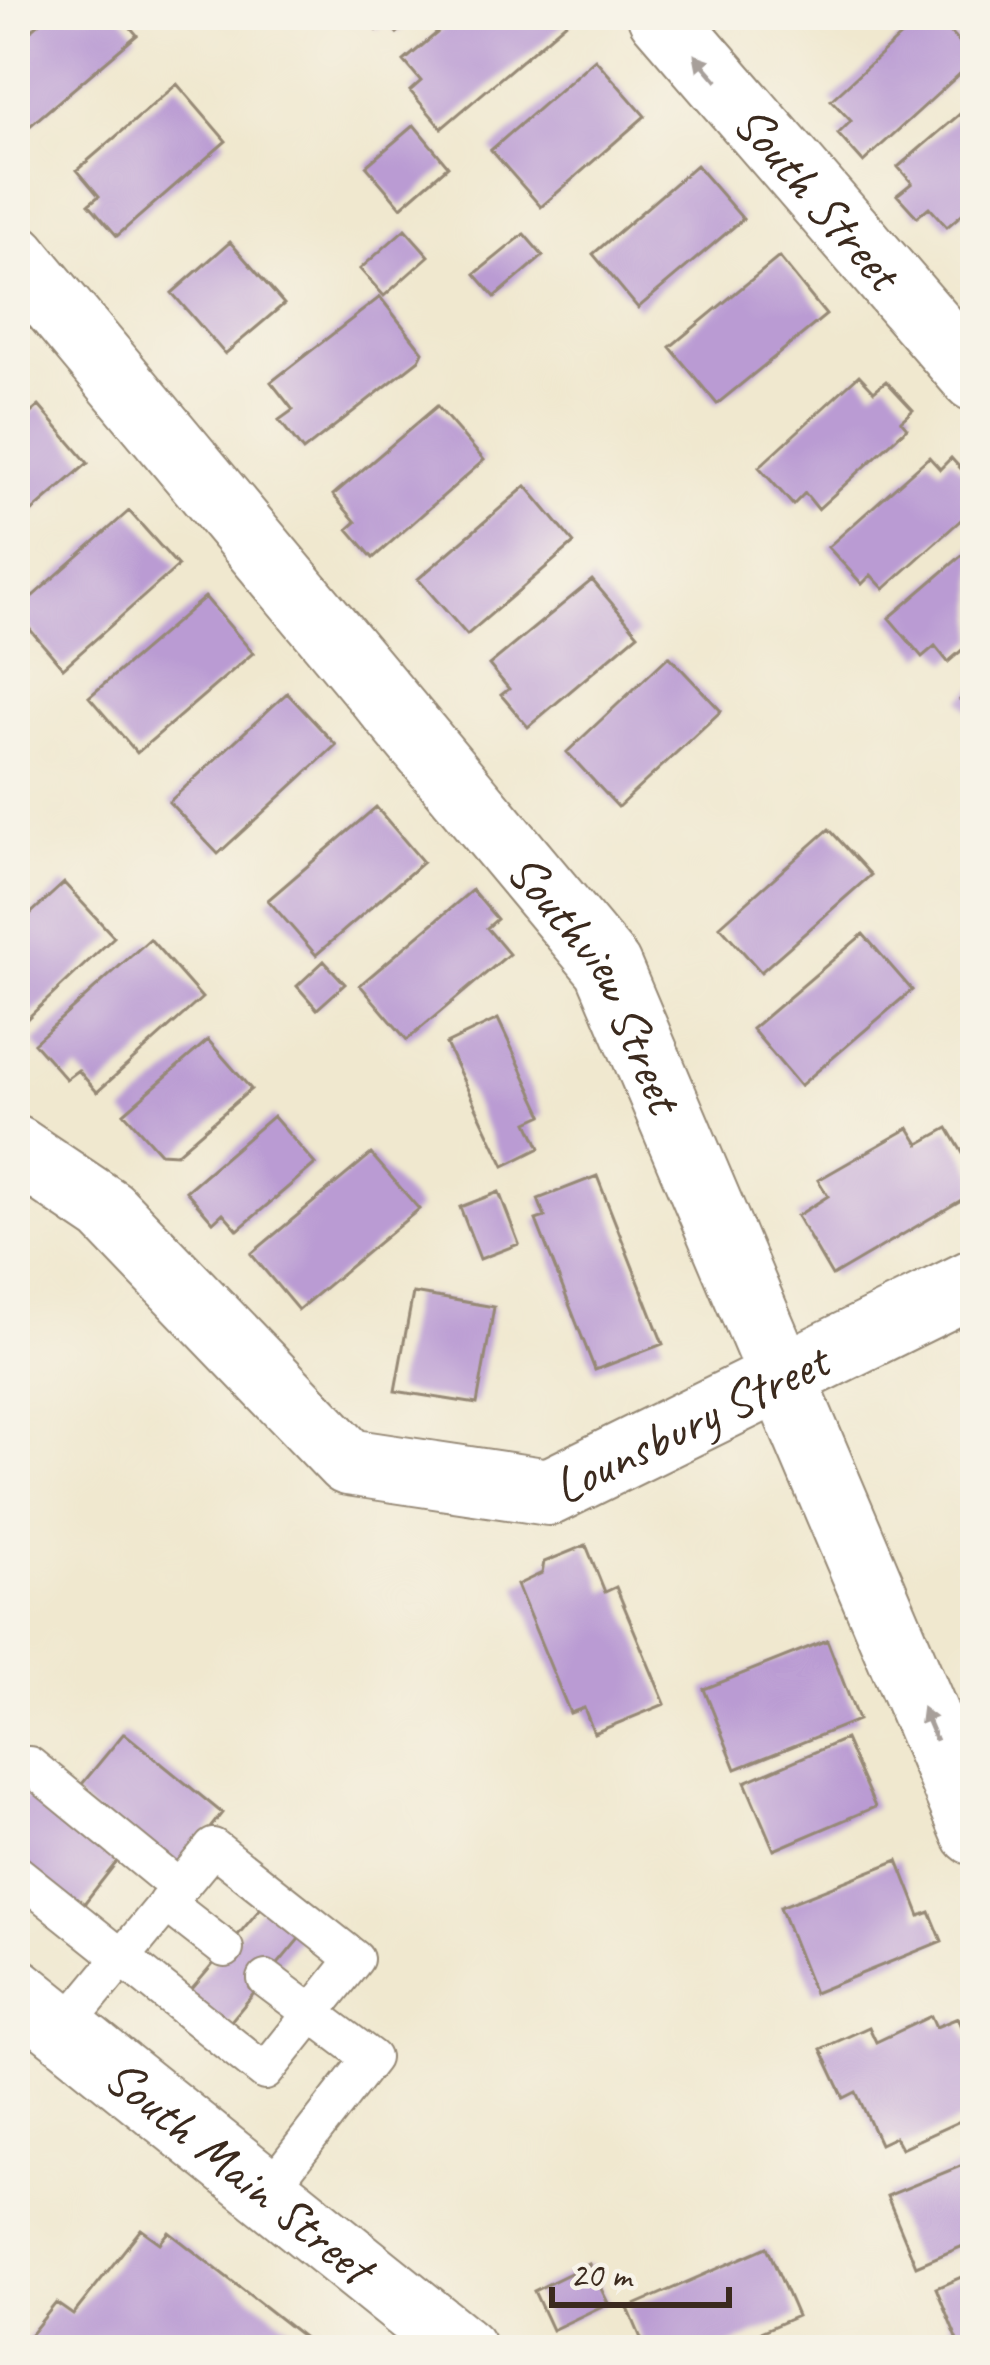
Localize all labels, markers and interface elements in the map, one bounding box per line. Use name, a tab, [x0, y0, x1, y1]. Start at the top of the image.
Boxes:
one-way arrow	[693, 53, 720, 82]
street label: South Street	[720, 92, 918, 307]
street label: Southview Street	[493, 840, 699, 1126]
street label: Lounsbury Street	[542, 1327, 843, 1518]
one-way arrow	[919, 1706, 938, 1742]
street label: South Main Street	[92, 2044, 390, 2302]
scale bar	[552, 2233, 729, 2307]
text: 20 m	[570, 2252, 634, 2298]

